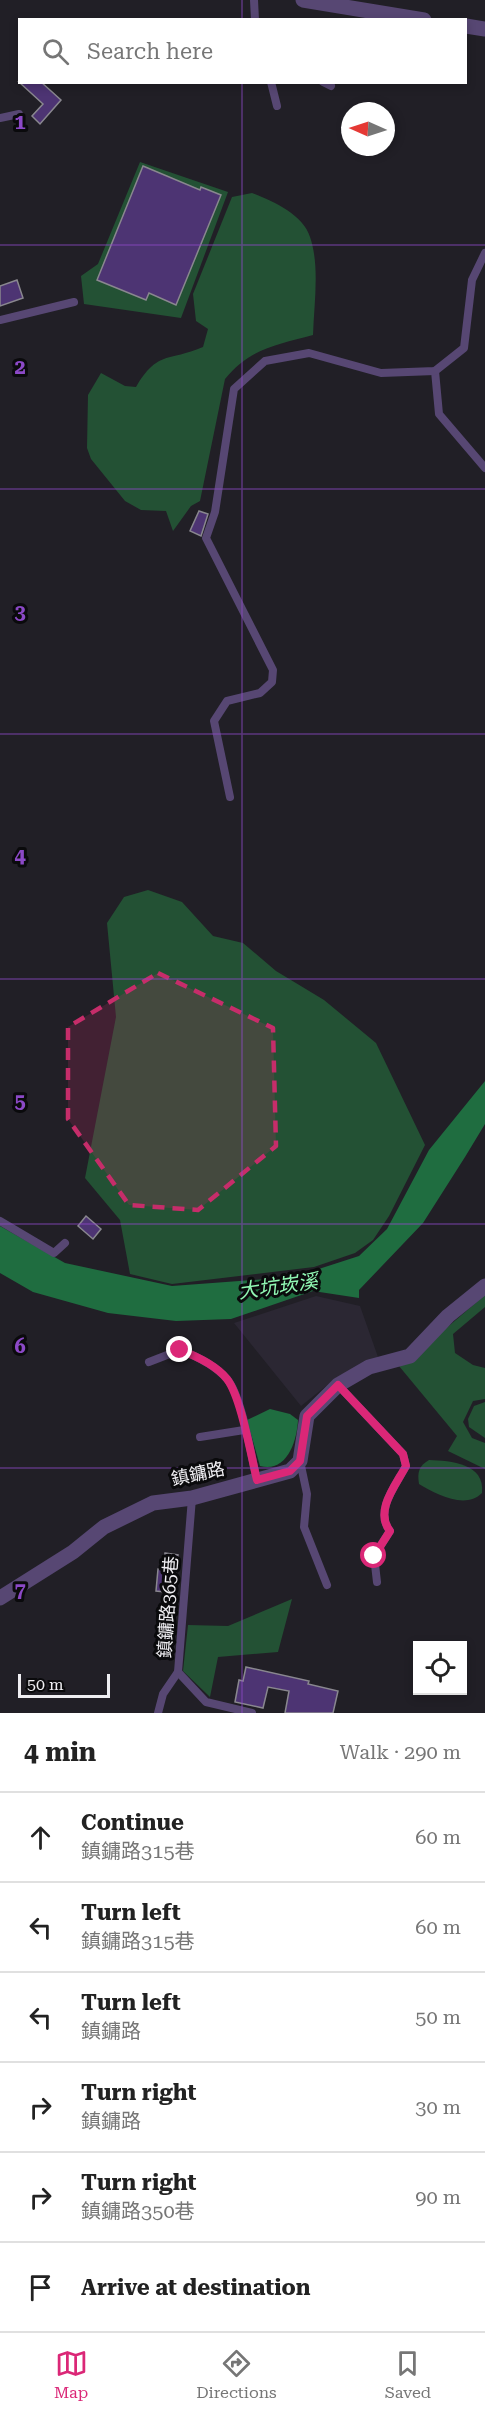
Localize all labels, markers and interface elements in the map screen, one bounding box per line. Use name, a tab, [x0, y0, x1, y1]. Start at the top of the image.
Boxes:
search box	[18, 18, 467, 84]
icon: search	[39, 35, 72, 68]
text: Search here	[87, 39, 213, 64]
north arrow	[341, 102, 395, 156]
text: 1	[14, 110, 26, 134]
text: 2	[14, 355, 26, 379]
text: 3	[14, 600, 26, 624]
text: 4	[14, 844, 26, 868]
text: 5	[14, 1089, 26, 1113]
water label: 大坑崁溪	[237, 1268, 322, 1303]
text: 6	[14, 1334, 26, 1358]
route end	[166, 1336, 192, 1362]
street label: 鎮鏞路	[169, 1458, 226, 1489]
route start	[360, 1542, 386, 1568]
street label: 鎮鏞路365巷	[153, 1555, 182, 1659]
text: 7	[14, 1578, 26, 1602]
map controls	[413, 1641, 467, 1695]
button: locate	[413, 1641, 467, 1695]
scale bar	[18, 1671, 110, 1698]
text: 50 m	[27, 1675, 64, 1694]
text: 4 min	[24, 1737, 96, 1767]
text: Walk · 290 m	[340, 1740, 461, 1764]
text: Continue	[81, 1810, 184, 1835]
icon: ahead	[24, 1821, 57, 1854]
text: 60 m	[415, 1825, 461, 1849]
text: 鎮鏞路315巷	[81, 1839, 195, 1863]
text: Turn left	[81, 1900, 181, 1925]
icon: left	[24, 1911, 57, 1944]
text: 60 m	[415, 1915, 461, 1939]
text: 鎮鏞路315巷	[81, 1929, 195, 1953]
text: Turn left	[81, 1990, 181, 2015]
icon: left	[24, 2001, 57, 2034]
text: 50 m	[415, 2005, 461, 2029]
text: 鎮鏞路	[81, 2019, 141, 2043]
text: Turn right	[81, 2080, 196, 2105]
icon: right	[24, 2091, 57, 2124]
text: 30 m	[415, 2095, 461, 2119]
text: 鎮鏞路	[81, 2109, 141, 2133]
text: Turn right	[81, 2170, 196, 2195]
icon: right	[24, 2181, 57, 2214]
text: 90 m	[415, 2185, 461, 2209]
text: 鎮鏞路350巷	[81, 2199, 195, 2223]
icon: arrive	[24, 2271, 57, 2304]
text: Arrive at destination	[81, 2275, 310, 2300]
tab: Map	[54, 2347, 88, 2402]
tab: Directions	[196, 2347, 277, 2402]
tab: Saved	[385, 2347, 431, 2402]

